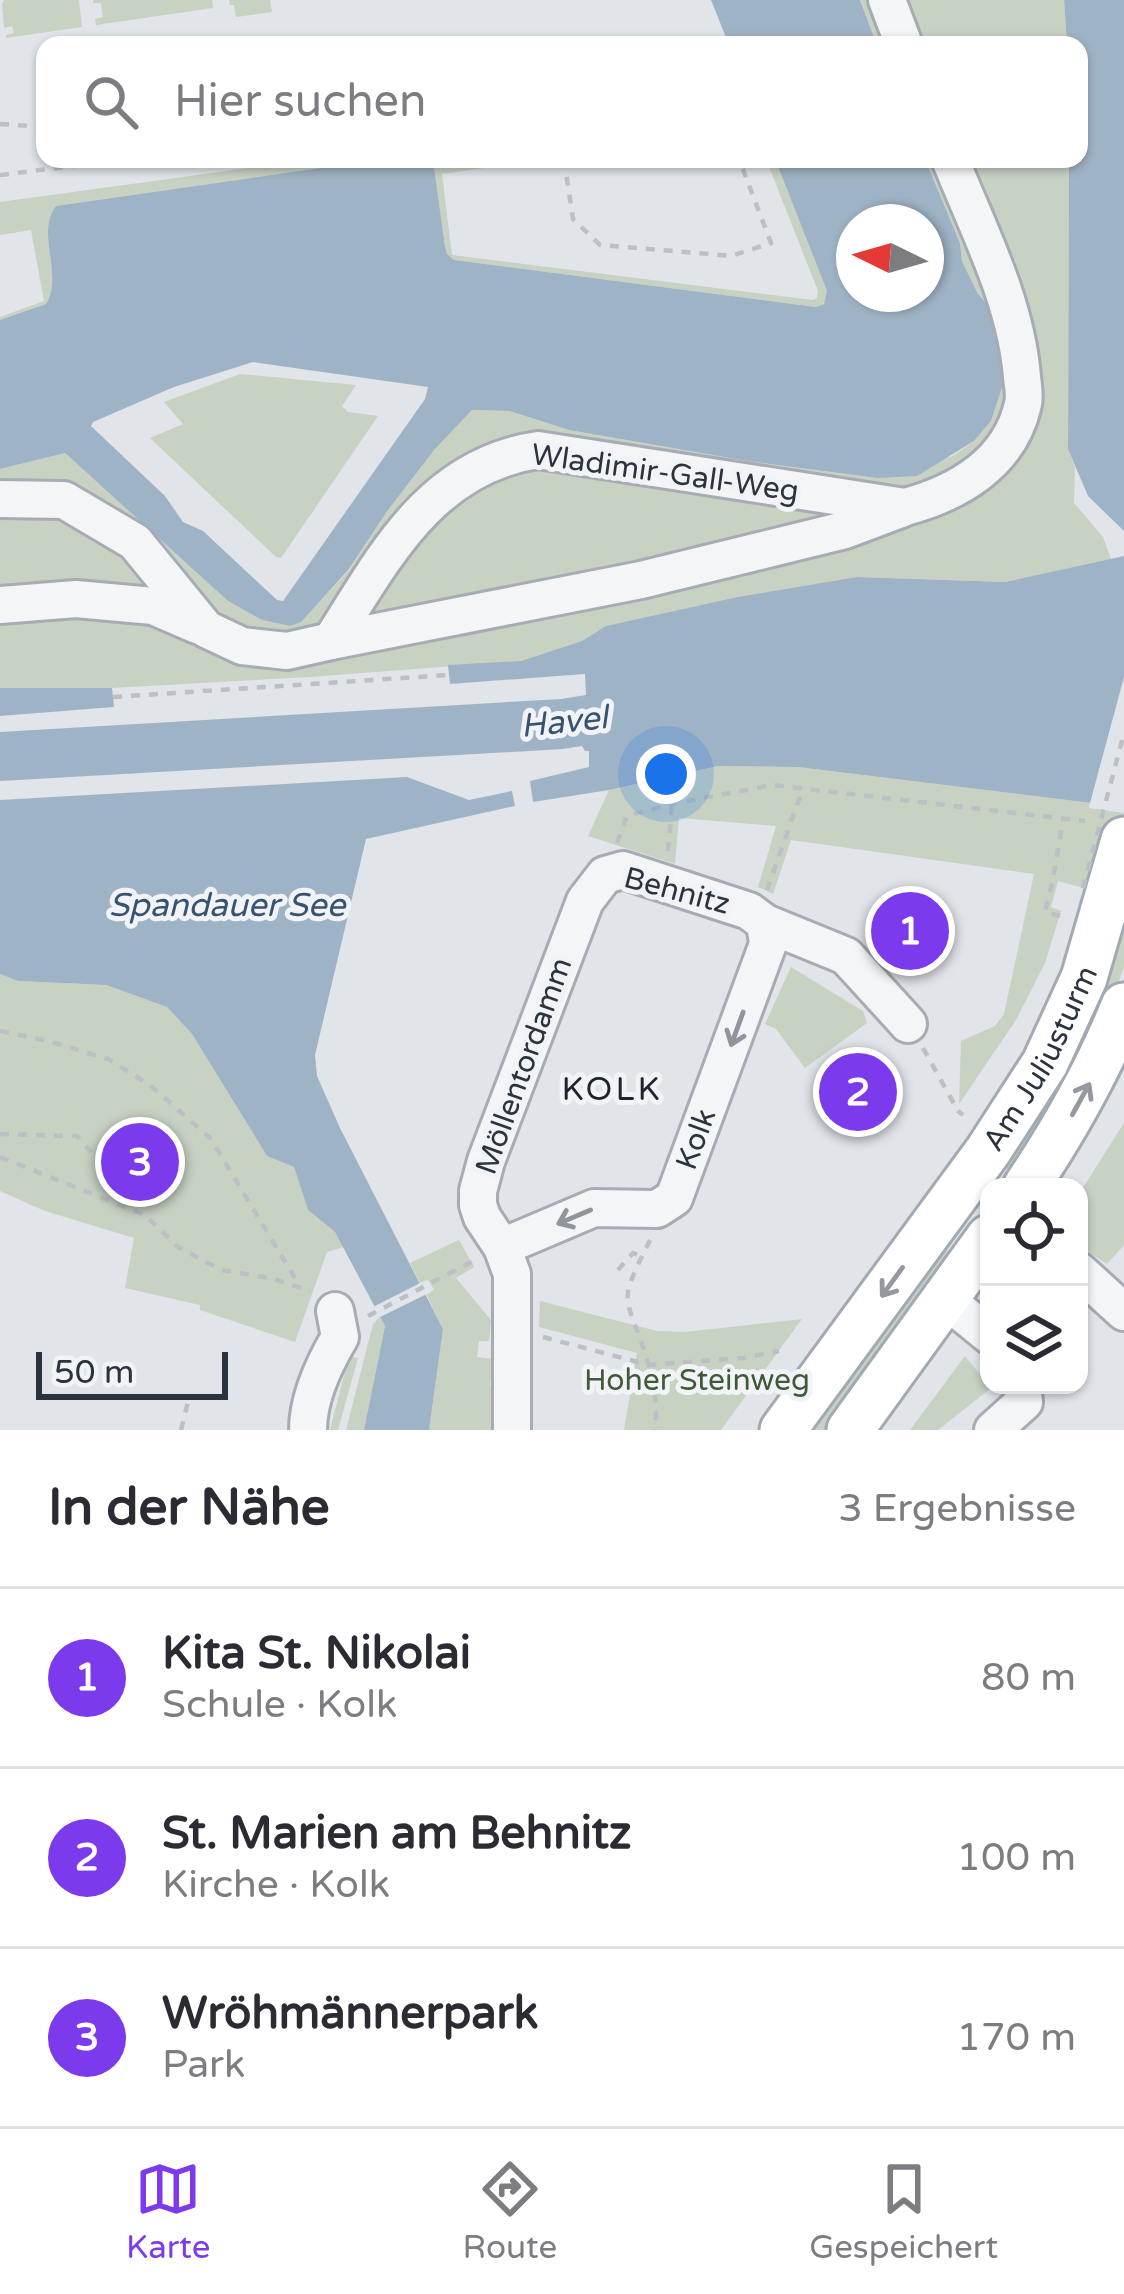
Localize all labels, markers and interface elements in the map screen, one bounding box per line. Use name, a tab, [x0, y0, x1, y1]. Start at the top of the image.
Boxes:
search box	[36, 36, 1088, 168]
icon: search	[78, 69, 144, 135]
text: Hier suchen	[174, 75, 426, 129]
north arrow	[836, 204, 944, 312]
street label: Wladimir-Gall-Weg	[529, 436, 801, 510]
water label: Havel	[519, 698, 613, 746]
your location	[636, 744, 696, 804]
street label: Behnitz	[620, 859, 734, 923]
water label: Spandauer See	[109, 886, 348, 925]
pin: 1	[871, 886, 949, 976]
street label: Möllentordamm	[468, 953, 580, 1179]
street label: Am Juliusturm	[974, 960, 1106, 1158]
one-way arrow	[725, 1009, 746, 1046]
pin: 2	[819, 1047, 897, 1137]
district label: KOLK	[561, 1070, 663, 1109]
one-way arrow	[1070, 1083, 1093, 1118]
street label: Kolk	[668, 1103, 724, 1175]
pin: 3	[101, 1117, 179, 1207]
map controls	[980, 1178, 1088, 1394]
button: locate	[980, 1178, 1088, 1286]
one-way arrow	[556, 1207, 592, 1229]
one-way arrow	[879, 1265, 905, 1298]
button: layers	[980, 1286, 1088, 1394]
scale bar	[36, 1346, 228, 1399]
text: 50 m	[54, 1353, 134, 1392]
park label: Hoher Steinweg	[584, 1362, 810, 1399]
text: In der Nähe	[48, 1477, 330, 1539]
text: 3 Ergebnisse	[838, 1485, 1076, 1532]
text: Kita St. Nikolai	[162, 1627, 471, 1681]
text: 1	[75, 1654, 99, 1701]
text: 80 m	[981, 1654, 1076, 1701]
text: Schule · Kolk	[162, 1681, 397, 1728]
text: St. Marien am Behnitz	[162, 1807, 631, 1861]
text: 2	[75, 1834, 99, 1881]
text: 100 m	[957, 1834, 1076, 1881]
text: Kirche · Kolk	[162, 1861, 390, 1908]
text: Wröhmännerpark	[162, 1987, 538, 2041]
text: 3	[75, 2014, 99, 2061]
text: 170 m	[957, 2014, 1076, 2061]
text: Park	[162, 2041, 245, 2088]
tab: Karte	[126, 2156, 210, 2267]
tab: Route	[462, 2156, 557, 2267]
tab: Gespeichert	[809, 2156, 998, 2267]

